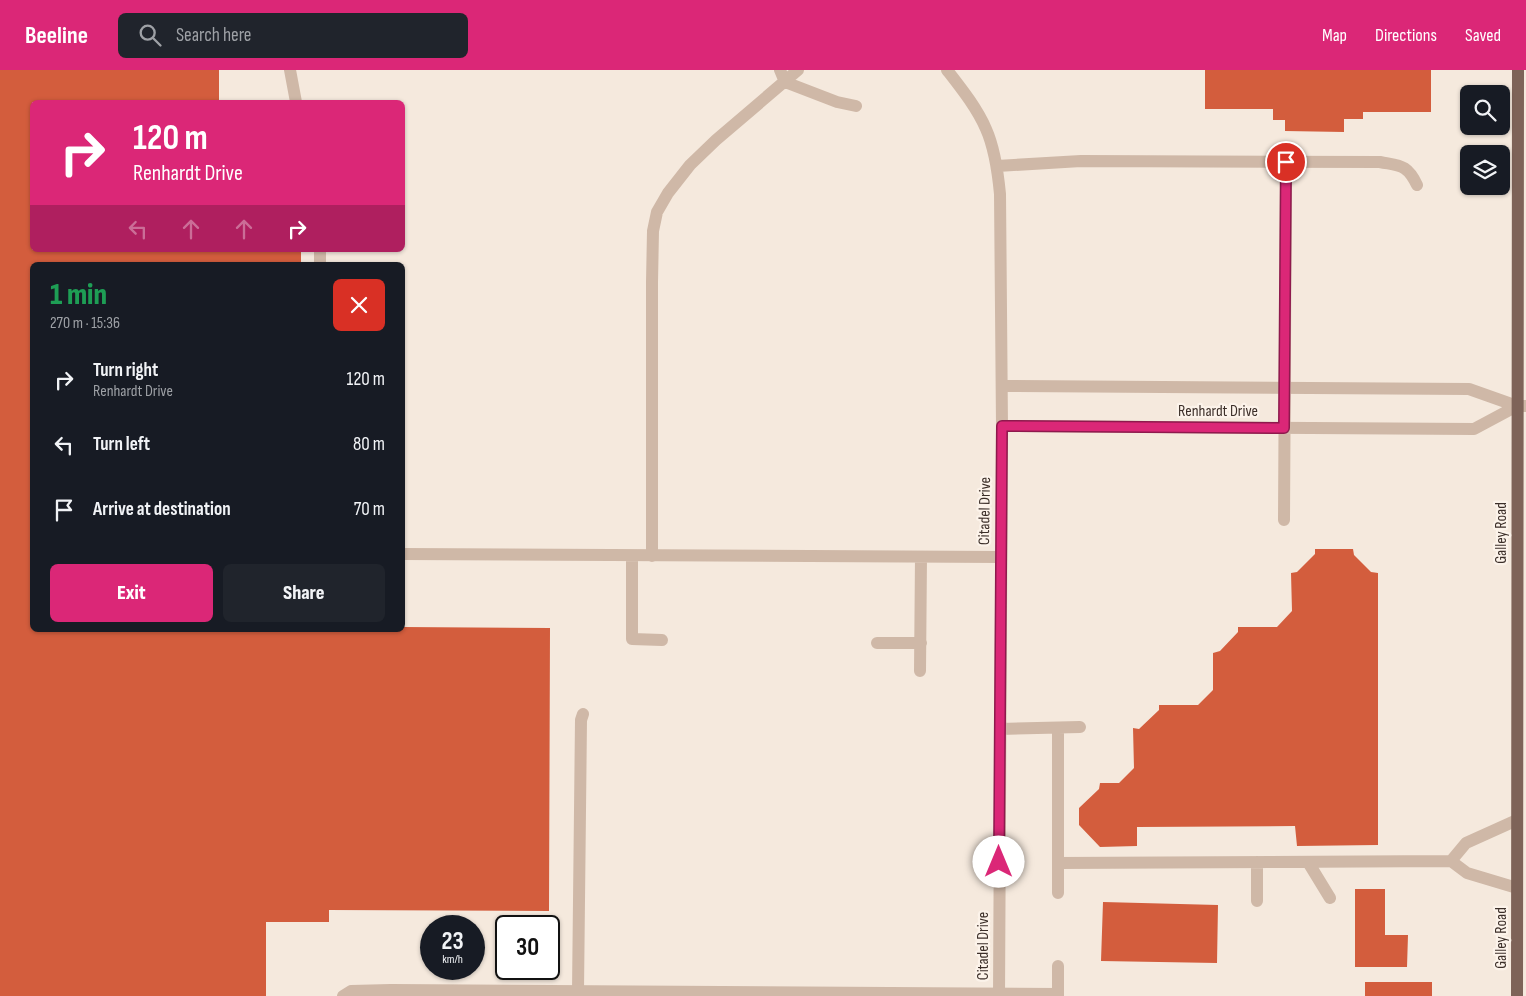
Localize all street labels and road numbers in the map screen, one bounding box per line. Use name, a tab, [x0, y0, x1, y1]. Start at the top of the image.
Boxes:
street label: Renhardt Drive	[1178, 402, 1258, 421]
street label: Citadel Drive	[975, 477, 995, 545]
street label: Galley Road	[1492, 502, 1511, 564]
street label: Galley Road	[1492, 907, 1511, 969]
street label: Citadel Drive	[974, 912, 993, 980]

